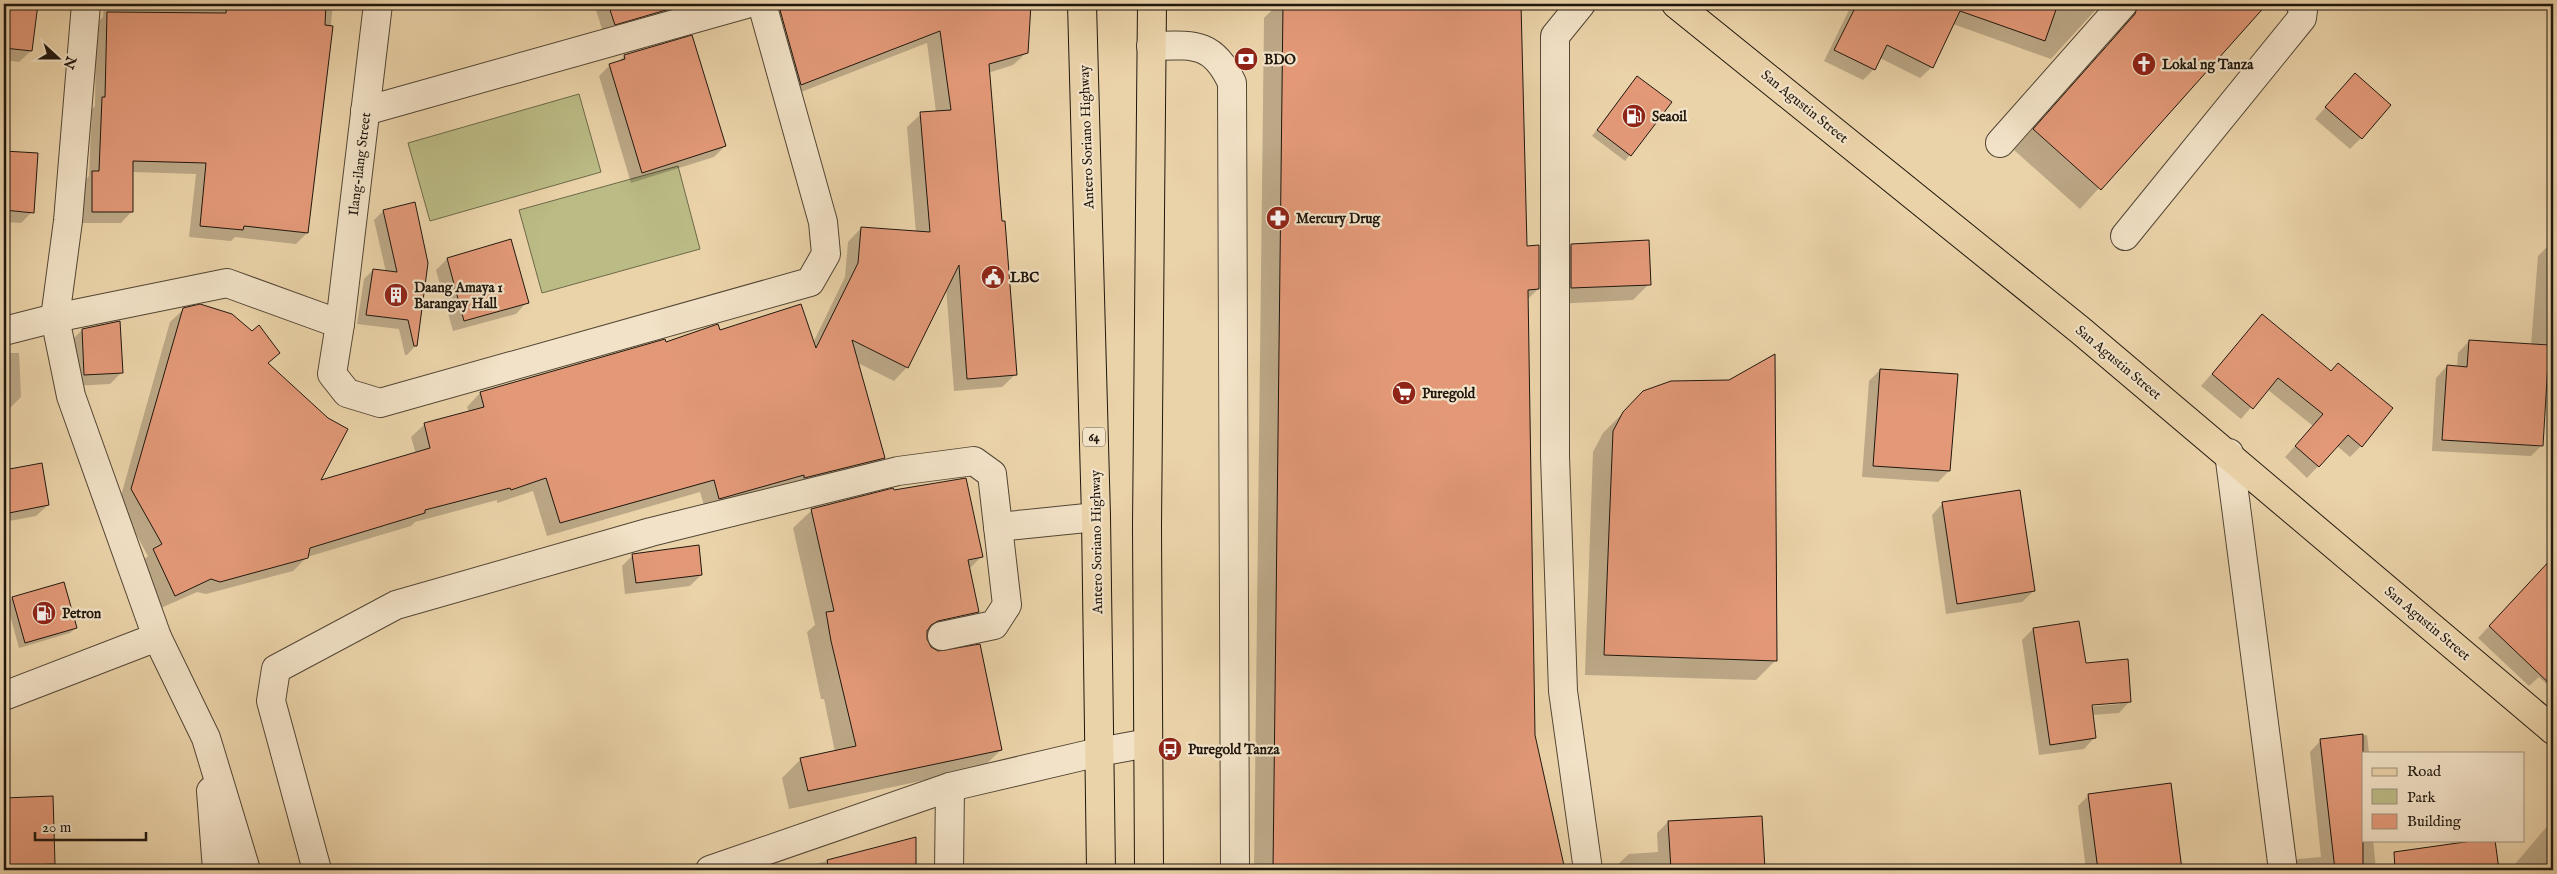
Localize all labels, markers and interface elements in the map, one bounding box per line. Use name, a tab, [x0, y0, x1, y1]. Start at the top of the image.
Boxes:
north arrow	[32, 32, 82, 82]
bank icon: BDO	[1233, 46, 1259, 72]
place label: BDO	[1264, 51, 1296, 69]
church icon: Lokal ng Tanza	[2131, 51, 2157, 77]
text: N	[59, 52, 80, 71]
place label: Lokal ng Tanza	[2162, 56, 2254, 74]
street label: Antero Soriano Highway	[1075, 65, 1099, 210]
street label: San Agustin Street	[1757, 66, 1852, 148]
fuel station icon: Seaoil	[1621, 103, 1647, 129]
place label: Seaoil	[1652, 108, 1688, 126]
street label: Ilang-ilang Street	[345, 111, 375, 217]
pharmacy icon: Mercury Drug	[1265, 205, 1291, 231]
place label: Mercury Drug	[1296, 210, 1382, 228]
public building icon: LBC	[980, 264, 1006, 290]
place label: LBC	[1010, 269, 1039, 287]
place label: Daang Amaya 1 Barangay Hall	[414, 279, 503, 313]
building icon: Daang Amaya 1 Barangay Hall	[383, 282, 409, 308]
street label: San Agustin Street	[2072, 322, 2165, 404]
supermarket icon: Puregold	[1391, 380, 1417, 406]
place label: Puregold	[1422, 385, 1476, 403]
road number: 64	[1083, 428, 1105, 447]
street label: Antero Soriano Highway	[1087, 470, 1107, 615]
street label: San Agustin Street	[2381, 583, 2474, 665]
fuel station icon: Petron	[31, 600, 57, 626]
place label: Petron	[62, 605, 102, 623]
bus stop icon: Puregold Tanza	[1157, 736, 1183, 762]
place label: Puregold Tanza	[1188, 741, 1280, 759]
legend	[2362, 752, 2524, 842]
text: Road	[2407, 762, 2442, 781]
text: Park	[2407, 788, 2437, 807]
scale bar	[35, 809, 146, 841]
text: Building	[2407, 812, 2462, 831]
text: 20 m	[42, 818, 72, 837]

